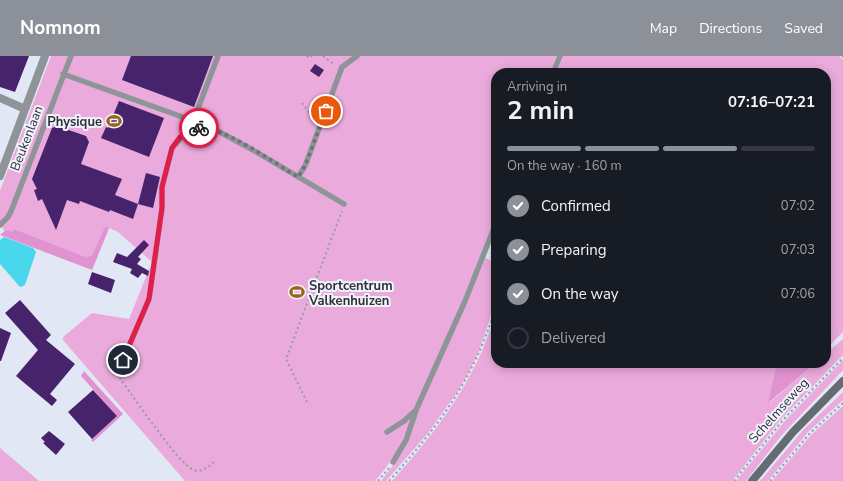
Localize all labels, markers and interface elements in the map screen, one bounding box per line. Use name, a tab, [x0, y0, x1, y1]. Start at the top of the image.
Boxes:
text: Nomnom	[20, 15, 101, 41]
text: Map	[650, 19, 677, 38]
text: Directions	[699, 19, 762, 38]
text: Saved	[784, 19, 823, 38]
text: Arriving in	[507, 78, 567, 96]
text: 07:16–07:21	[728, 92, 815, 112]
text: 2 min	[507, 93, 574, 128]
pin	[309, 94, 343, 128]
icon: bag	[315, 100, 337, 122]
street label: Beukenlaan	[6, 103, 48, 174]
courier	[179, 108, 219, 148]
sports icon: Physique	[105, 112, 123, 130]
place label: Physique	[47, 113, 102, 131]
icon: bike	[188, 117, 210, 139]
text: On the way · 160 m	[507, 157, 622, 175]
icon: check	[507, 195, 529, 217]
text: Confirmed	[541, 196, 611, 216]
text: 07:02	[781, 197, 815, 215]
icon: check	[507, 239, 529, 261]
text: Preparing	[541, 240, 606, 260]
text: 07:03	[781, 241, 815, 259]
place label: Sportcentrum Valkenhuizen	[308, 277, 393, 310]
sports icon: Sportcentrum Valkenhuizen	[288, 283, 306, 301]
icon: check	[507, 283, 529, 305]
text: On the way	[541, 284, 619, 304]
text: 07:06	[781, 285, 815, 303]
text: Delivered	[541, 328, 606, 348]
pin	[106, 343, 140, 377]
icon: home	[112, 349, 134, 371]
street label: Schelmseweg	[745, 374, 813, 447]

